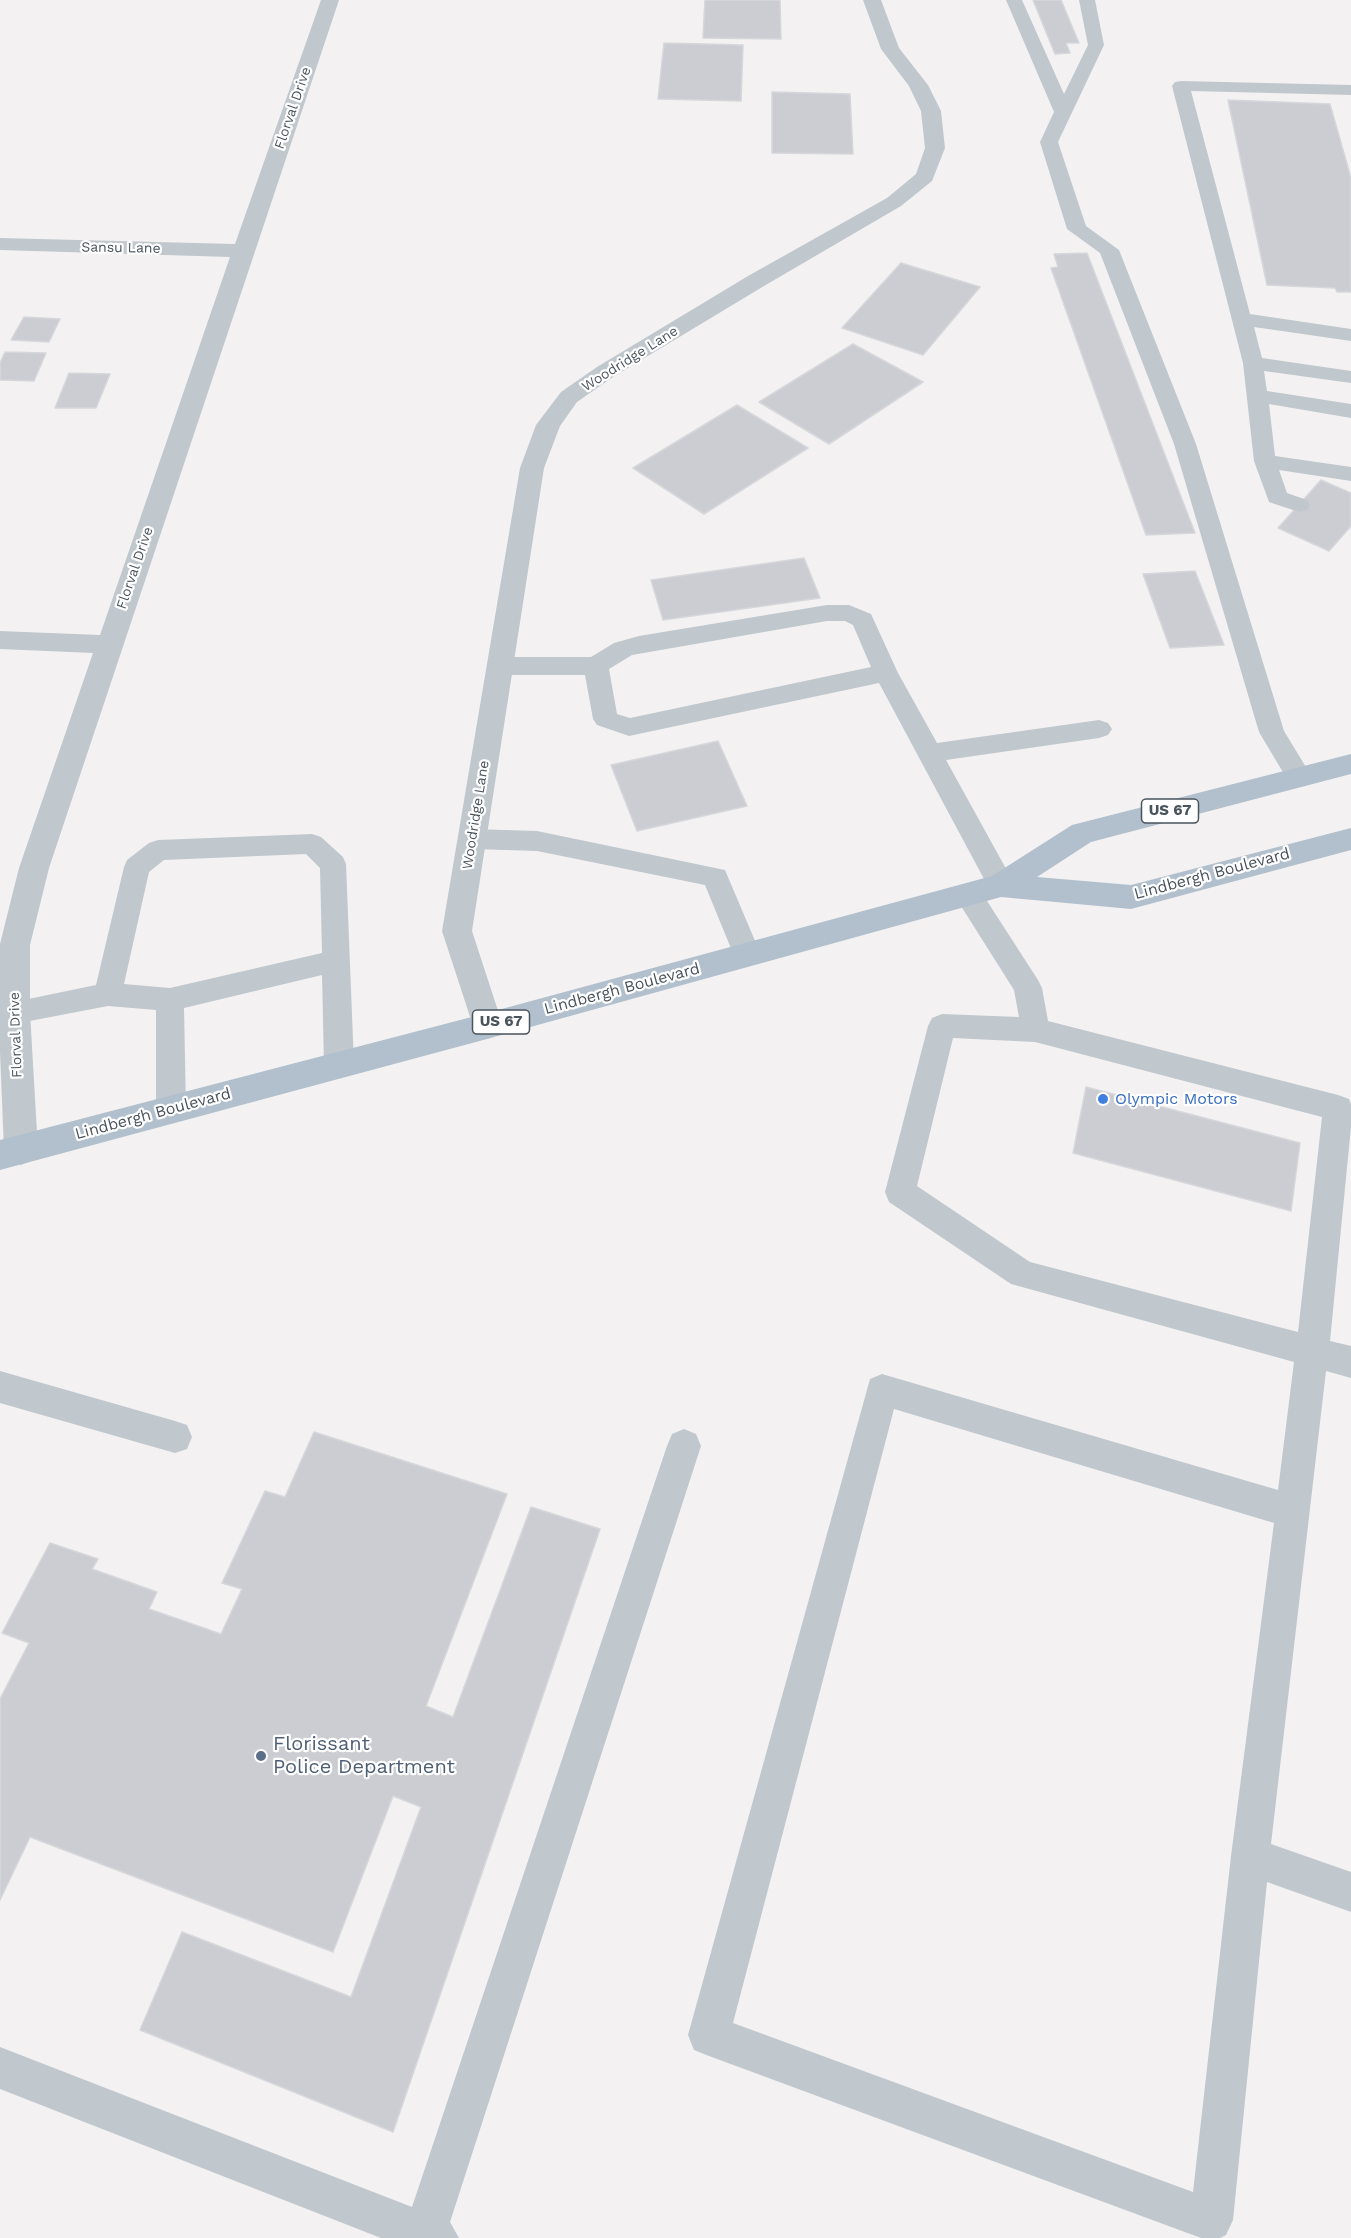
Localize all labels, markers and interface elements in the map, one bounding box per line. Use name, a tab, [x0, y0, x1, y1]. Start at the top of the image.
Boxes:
street label: Florval Drive	[271, 65, 315, 151]
street label: Sansu Lane	[81, 239, 161, 257]
street label: Woodridge Lane	[579, 323, 681, 395]
street label: Florval Drive	[113, 525, 157, 611]
street label: Woodridge Lane	[459, 759, 493, 871]
road number: US 67	[1142, 799, 1198, 823]
street label: Lindbergh Boulevard	[1132, 844, 1292, 904]
street label: Lindbergh Boulevard	[542, 959, 702, 1019]
street label: Florval Drive	[6, 992, 26, 1078]
road number: US 67	[472, 1010, 530, 1034]
street label: Lindbergh Boulevard	[73, 1084, 233, 1144]
place label: Olympic Motors	[1115, 1089, 1238, 1109]
marker: Olympic Motors	[1096, 1092, 1110, 1106]
place label: Florissant Police Department	[273, 1732, 455, 1779]
marker: Florissant Police Department	[254, 1749, 268, 1763]

